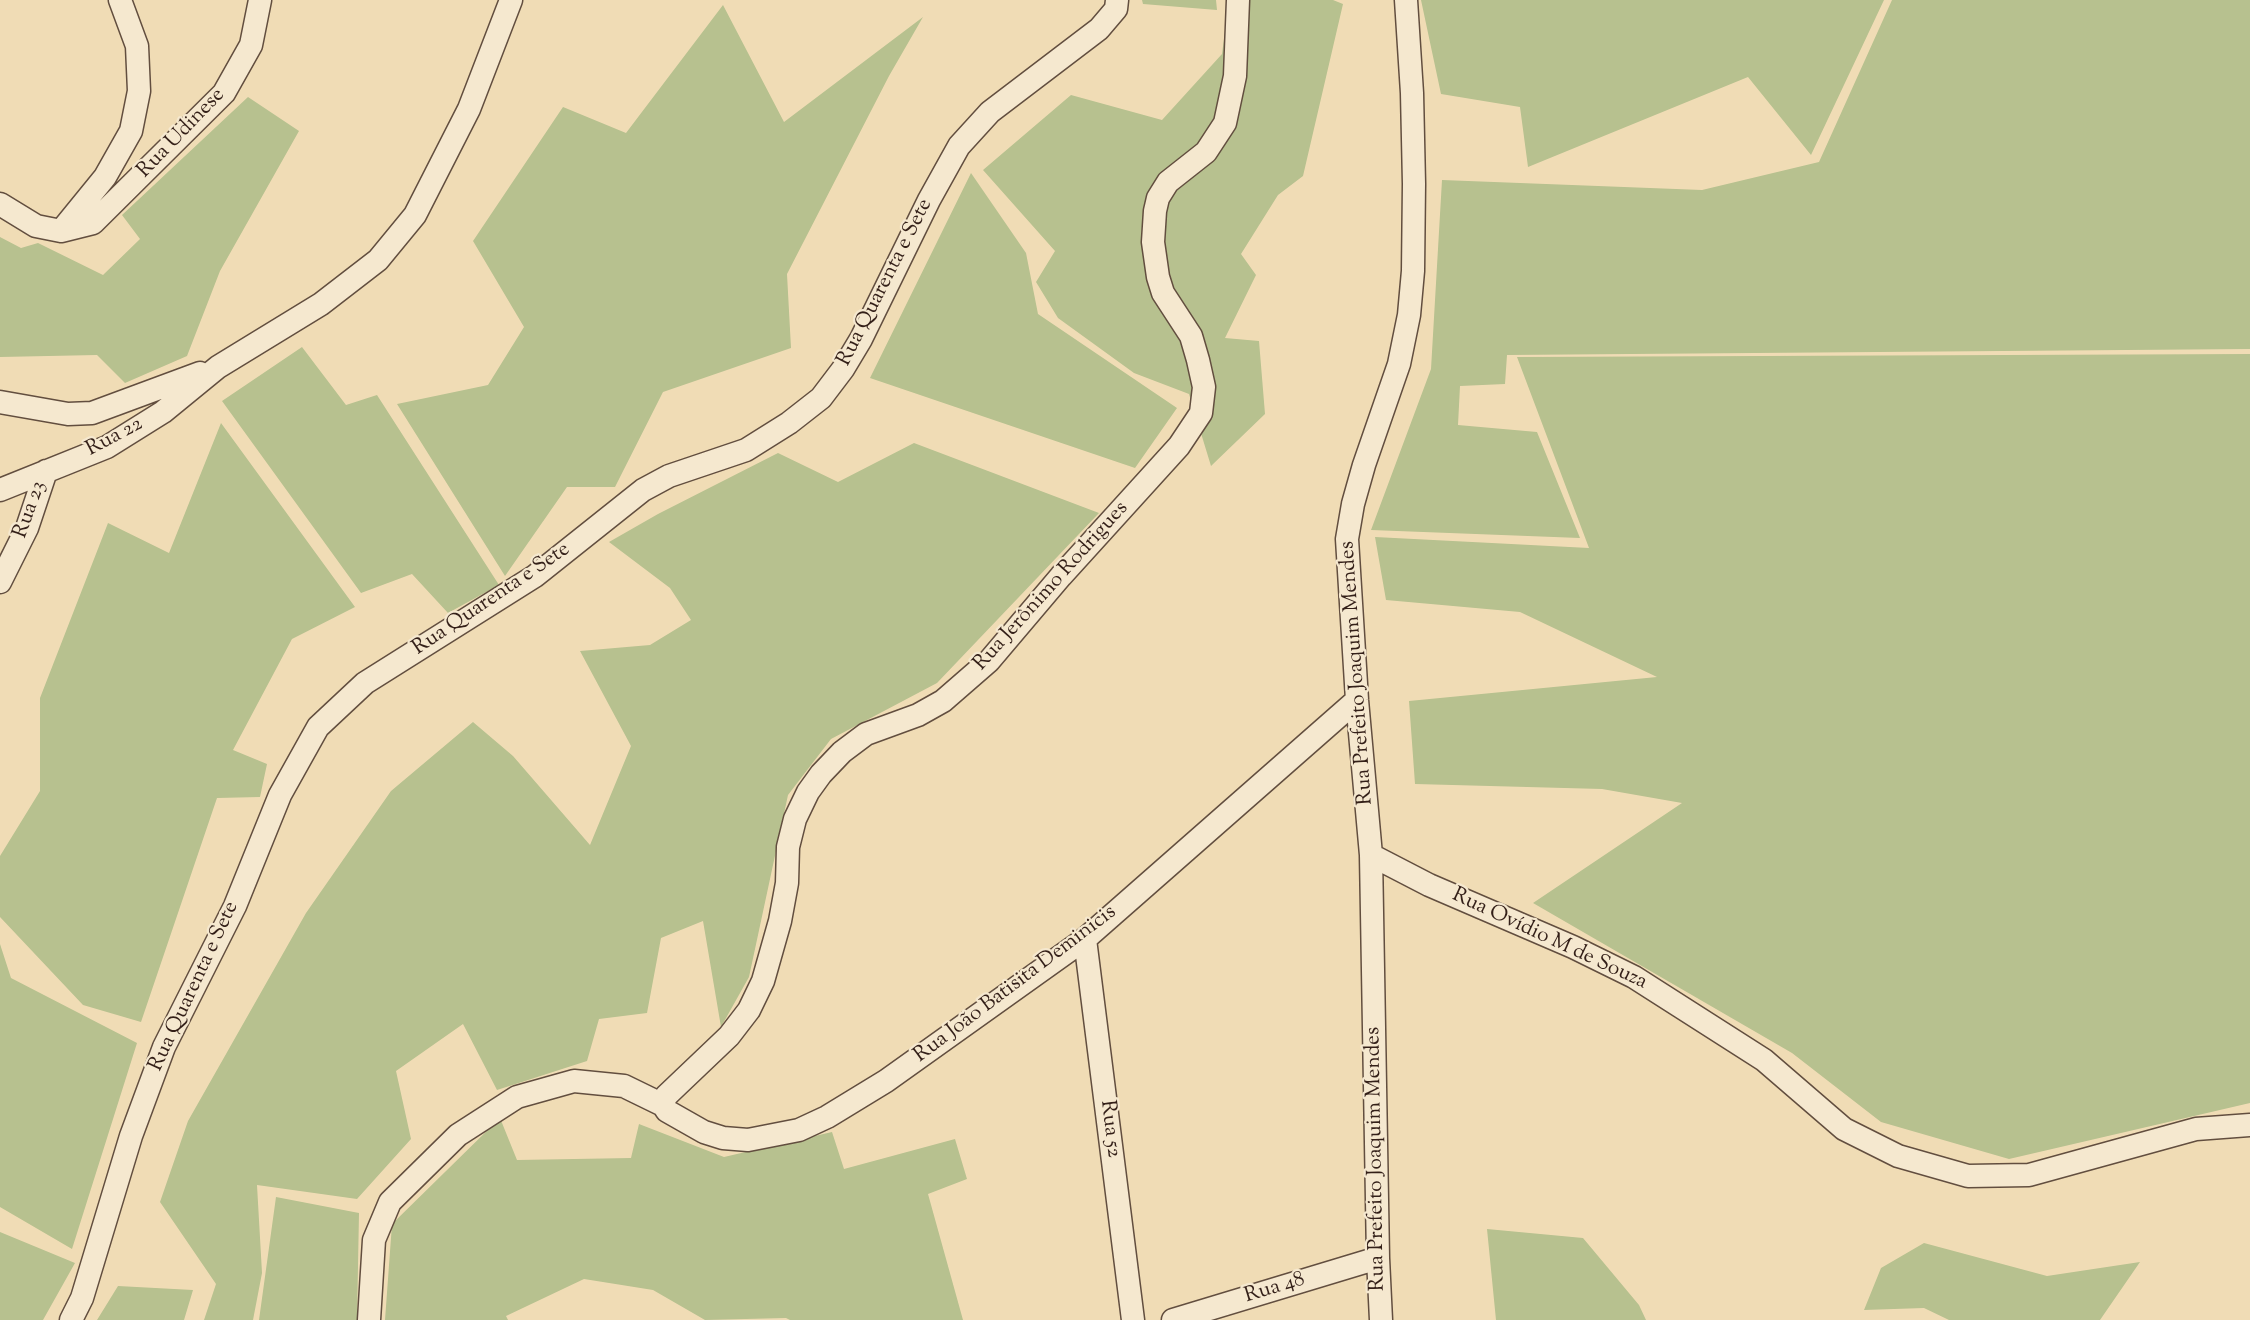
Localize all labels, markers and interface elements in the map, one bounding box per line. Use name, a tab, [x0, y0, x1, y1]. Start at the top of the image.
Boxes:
street label: Rua Udinese	[133, 84, 231, 184]
street label: Rua Quarenta e Sete	[833, 195, 939, 371]
street label: Rua 22	[82, 413, 148, 463]
street label: Rua 23	[9, 478, 53, 542]
street label: Rua Jerônimo Rodrigues	[969, 497, 1135, 677]
street label: Rua Quarenta e Sete	[408, 538, 576, 662]
street label: Rua Prefeito Joaquim Mendes	[1336, 540, 1380, 806]
street label: Rua Ovídio M de Souza	[1447, 884, 1651, 996]
street label: Rua Quarenta e Sete	[145, 898, 245, 1076]
street label: Rua João Batisita Deminicis	[910, 901, 1122, 1069]
street label: Rua Prefeito Joaquim Mendes	[1362, 1027, 1392, 1291]
street label: Rua 52	[1093, 1099, 1125, 1159]
street label: Rua 48	[1242, 1268, 1308, 1310]

